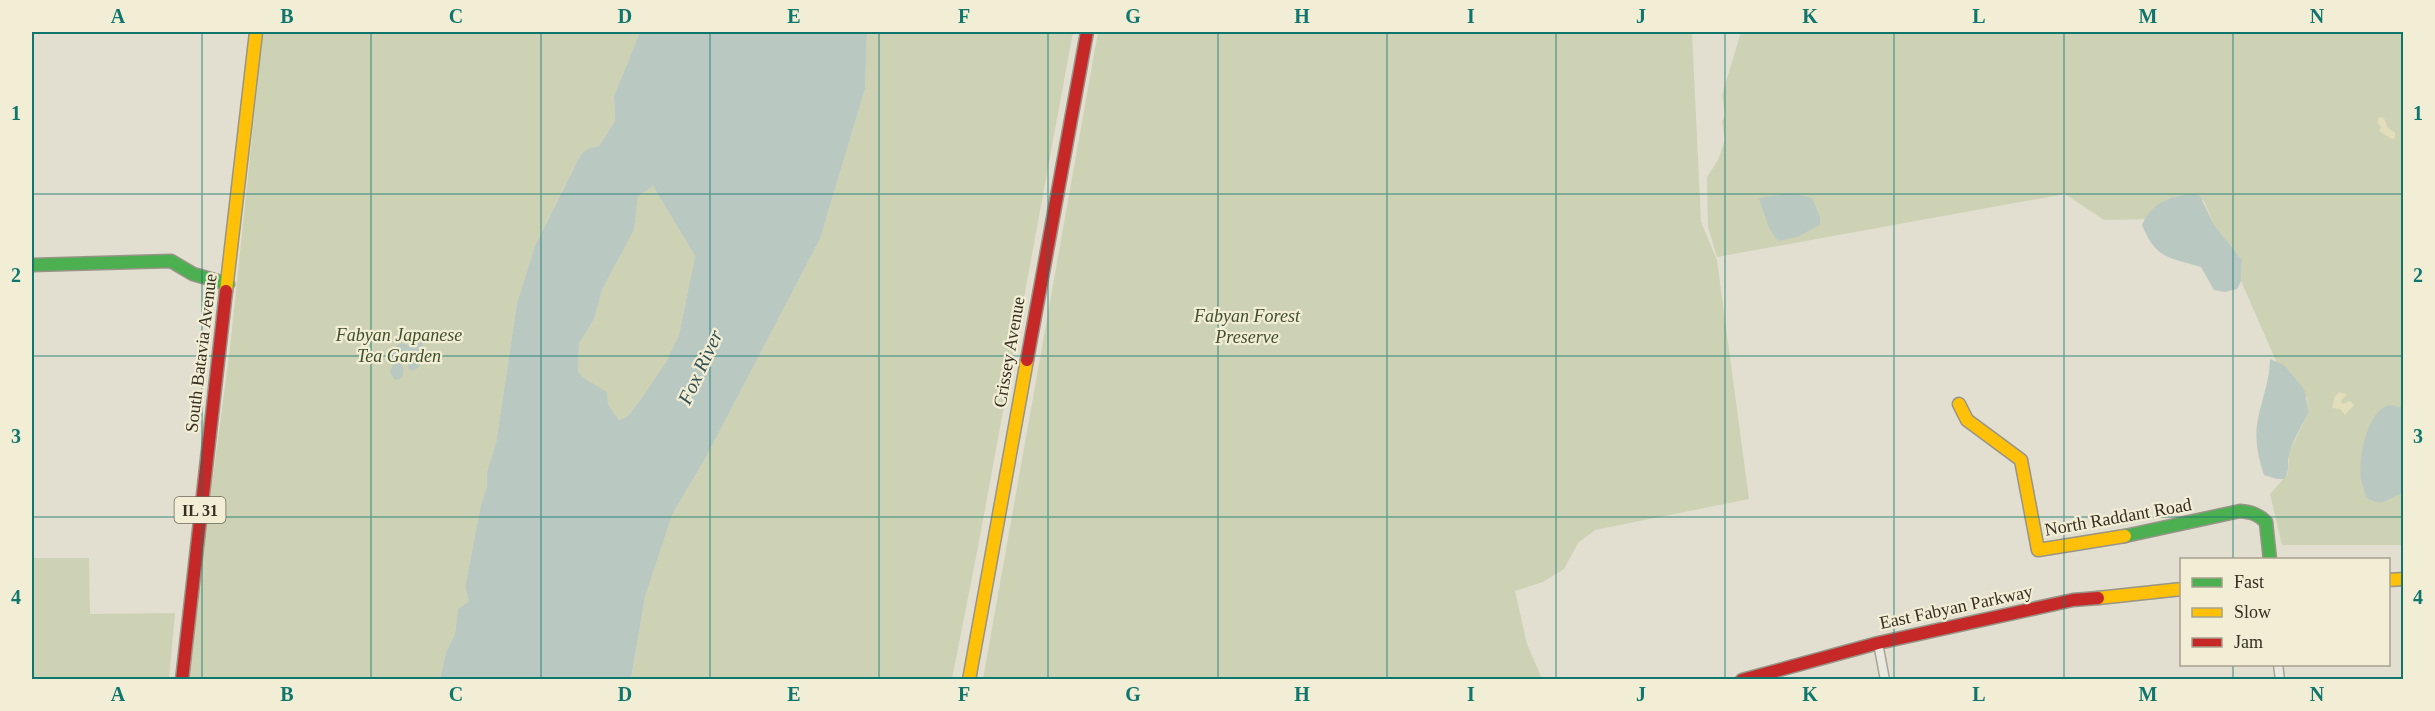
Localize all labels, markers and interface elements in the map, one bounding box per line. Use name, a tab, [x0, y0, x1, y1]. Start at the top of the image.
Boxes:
text: A	[111, 5, 126, 27]
text: B	[280, 5, 294, 27]
text: C	[449, 5, 463, 27]
text: D	[618, 5, 632, 27]
text: E	[787, 5, 801, 27]
text: F	[958, 5, 970, 27]
text: G	[1125, 5, 1141, 27]
text: H	[1294, 5, 1310, 27]
text: I	[1467, 5, 1475, 27]
text: J	[1636, 5, 1646, 27]
text: K	[1802, 5, 1818, 27]
text: L	[1972, 5, 1986, 27]
text: M	[2139, 5, 2158, 27]
text: N	[2310, 5, 2325, 27]
text: 1	[11, 102, 21, 124]
text: 1	[2413, 102, 2423, 124]
text: 2	[11, 264, 21, 286]
text: 2	[2413, 264, 2423, 286]
street label: South Batavia Avenue	[181, 273, 221, 433]
street label: Crissey Avenue	[989, 295, 1029, 409]
park label: Fabyan Forest Preserve	[1193, 306, 1301, 347]
park label: Fabyan Japanese Tea Garden	[335, 325, 462, 366]
water label: Fox River	[673, 326, 727, 409]
text: 3	[11, 425, 21, 447]
text: 3	[2413, 425, 2423, 447]
street label: North Raddant Road	[2043, 494, 2193, 540]
road number: IL 31	[174, 497, 226, 523]
legend	[2180, 558, 2390, 666]
text: Fast	[2234, 572, 2264, 592]
street label: East Fabyan Parkway	[1878, 581, 2034, 633]
text: 4	[11, 586, 21, 608]
text: 4	[2413, 586, 2423, 608]
text: Slow	[2234, 602, 2271, 622]
text: Jam	[2234, 632, 2263, 652]
text: A	[111, 683, 126, 705]
text: B	[280, 683, 294, 705]
text: C	[449, 683, 463, 705]
text: D	[618, 683, 632, 705]
text: E	[787, 683, 801, 705]
text: F	[958, 683, 970, 705]
text: G	[1125, 683, 1141, 705]
text: H	[1294, 683, 1310, 705]
text: I	[1467, 683, 1475, 705]
text: J	[1636, 683, 1646, 705]
text: K	[1802, 683, 1818, 705]
text: L	[1972, 683, 1986, 705]
text: M	[2139, 683, 2158, 705]
text: N	[2310, 683, 2325, 705]

